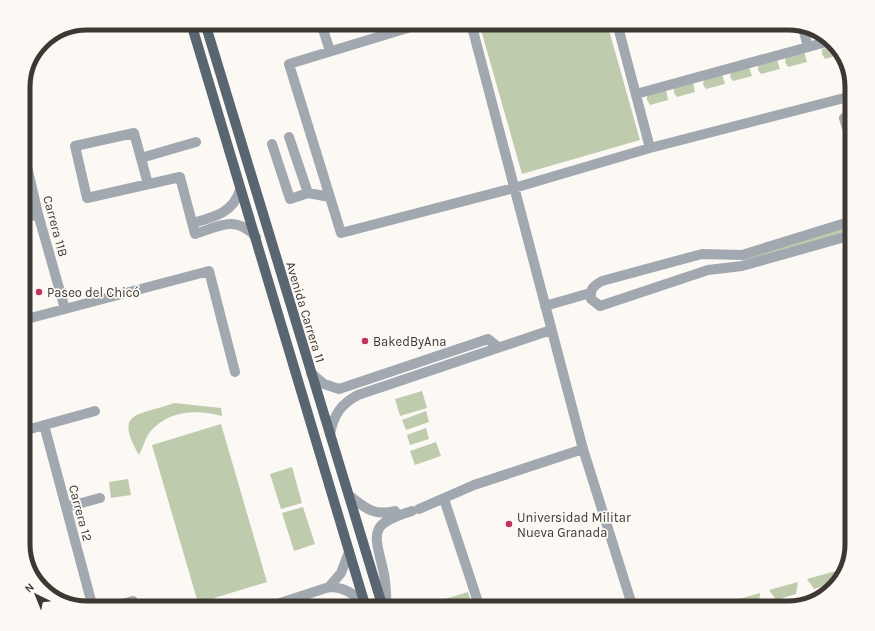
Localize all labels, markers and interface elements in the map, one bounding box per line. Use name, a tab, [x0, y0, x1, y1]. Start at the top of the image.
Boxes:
street label: Carrera 11B	[40, 194, 71, 258]
street label: Avenida Carrera 11	[283, 260, 328, 364]
place label: Paseo del Chicó	[47, 285, 140, 300]
marker: Paseo del Chicó	[34, 287, 44, 297]
place label: BakedByAna	[373, 334, 446, 349]
marker: BakedByAna	[360, 336, 370, 346]
street label: Carrera 12	[66, 483, 95, 543]
place label: Universidad Militar Nueva Granada	[517, 510, 631, 540]
marker: Universidad Militar Nueva Granada	[504, 519, 514, 529]
north arrow	[16, 575, 56, 615]
text: N	[22, 581, 37, 595]

